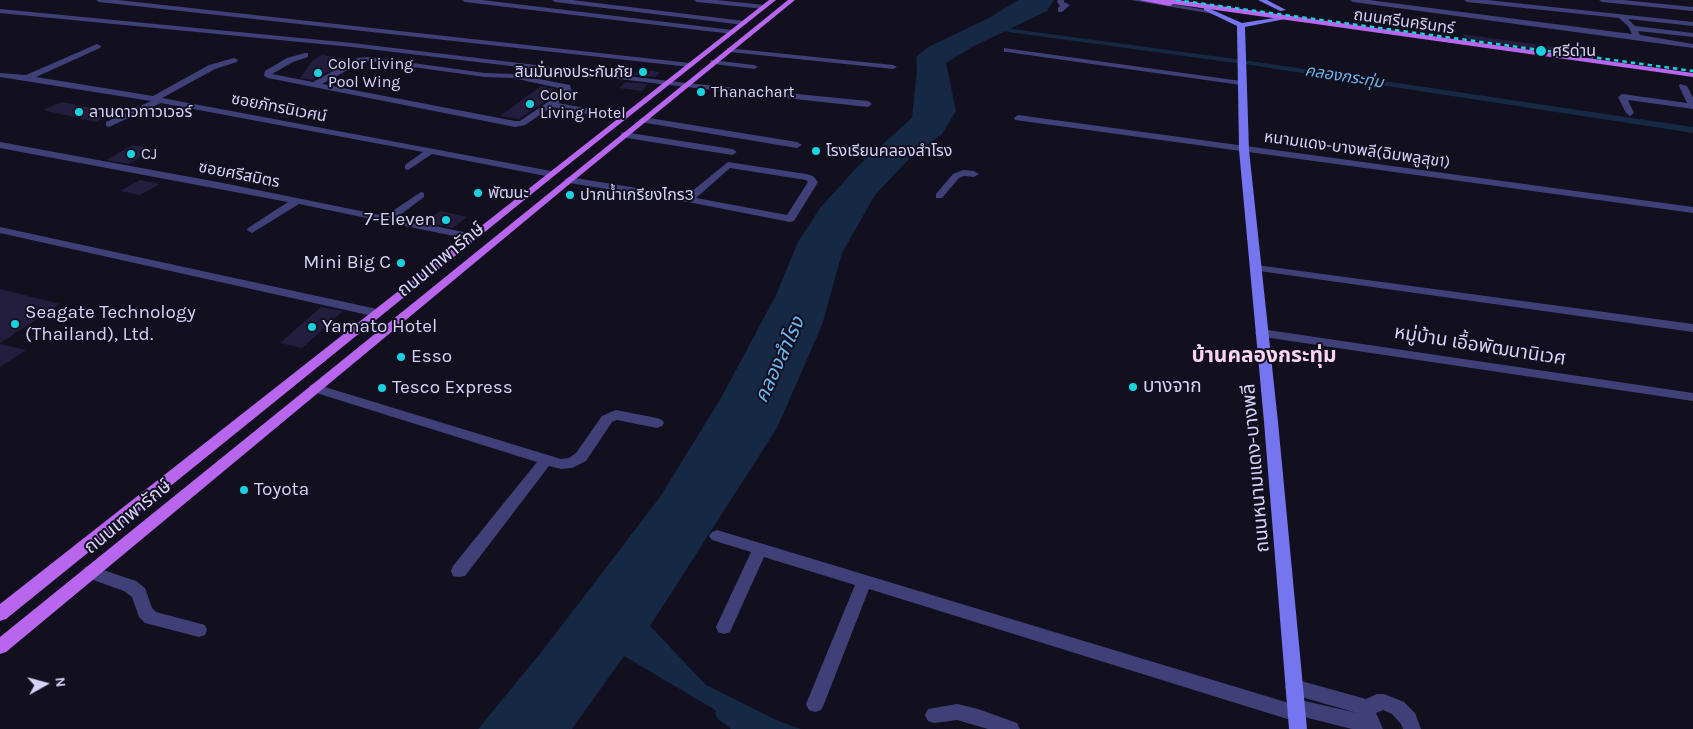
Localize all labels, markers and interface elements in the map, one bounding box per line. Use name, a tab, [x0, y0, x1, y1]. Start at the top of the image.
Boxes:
street label: ถนนศรีนครินทร์	[1352, 5, 1456, 39]
place label: ศรีด่าน	[1552, 41, 1596, 61]
marker: ศรีด่าน	[1534, 44, 1548, 58]
place label: Color Living Pool Wing	[328, 54, 413, 92]
water label: คลองกระทุ่ม	[1303, 61, 1385, 93]
place label: สินมั่นคงประกันภัย	[515, 62, 633, 82]
marker: สินมั่นคงประกันภัย	[637, 66, 649, 78]
marker: Color Living Pool Wing	[312, 67, 324, 79]
place label: Thanachart	[711, 82, 794, 102]
place label: Color Living Hotel	[540, 85, 626, 123]
marker: Thanachart	[695, 86, 707, 98]
street label: ซอยภัทรนิเวศน์	[230, 89, 328, 127]
marker: Color Living Hotel	[524, 98, 536, 110]
place label: ลานดาวทาวเวอร์	[89, 102, 192, 122]
marker: ลานดาวทาวเวอร์	[73, 106, 85, 118]
street label: หนามแดง-บางพลี(ฉิมพลูสุข1)	[1263, 127, 1451, 173]
place label: โรงเรียนคลองสำโรง	[826, 141, 952, 161]
place label: CJ	[141, 144, 157, 164]
marker: โรงเรียนคลองสำโรง	[810, 145, 822, 157]
marker: CJ	[125, 148, 137, 160]
street label: ซอยศรีสมิตร	[197, 158, 281, 192]
place label: พัฒนะ	[488, 183, 529, 203]
place label: ปากน้ำเกรียงไกร3	[580, 185, 694, 205]
marker: พัฒนะ	[472, 187, 484, 199]
marker: ปากน้ำเกรียงไกร3	[564, 189, 576, 201]
place label: 7-Eleven	[364, 209, 436, 231]
marker: 7-Eleven	[440, 214, 452, 226]
street label: ถนนเทพารักษ์	[393, 218, 489, 302]
place label: Mini Big C	[303, 252, 391, 274]
marker: Mini Big C	[395, 257, 407, 269]
place label: Seagate Technology (Thailand), Ltd.	[25, 302, 196, 346]
water label: คลองสำโรง	[750, 313, 810, 407]
place label: Yamato Hotel	[322, 316, 437, 338]
marker: Seagate Technology (Thailand), Ltd.	[9, 318, 21, 330]
marker: Yamato Hotel	[306, 321, 318, 333]
street label: หมู่บ้าน เอื้อพัฒนานิเวศ	[1393, 321, 1567, 371]
district label: บ้านคลองกระทุ่ม	[1191, 343, 1337, 369]
place label: Esso	[411, 346, 452, 368]
marker: Esso	[395, 351, 407, 363]
place label: บางจาก	[1143, 376, 1202, 398]
place label: Tesco Express	[392, 377, 513, 399]
marker: บางจาก	[1127, 381, 1139, 393]
marker: Tesco Express	[376, 382, 388, 394]
street label: ถนนหนามแดง-บางพลี	[1237, 383, 1275, 553]
street label: ถนนเทพารักษ์	[80, 475, 176, 559]
place label: Toyota	[254, 479, 309, 501]
marker: Toyota	[238, 484, 250, 496]
north arrow	[20, 659, 70, 709]
text: N	[51, 676, 69, 688]

